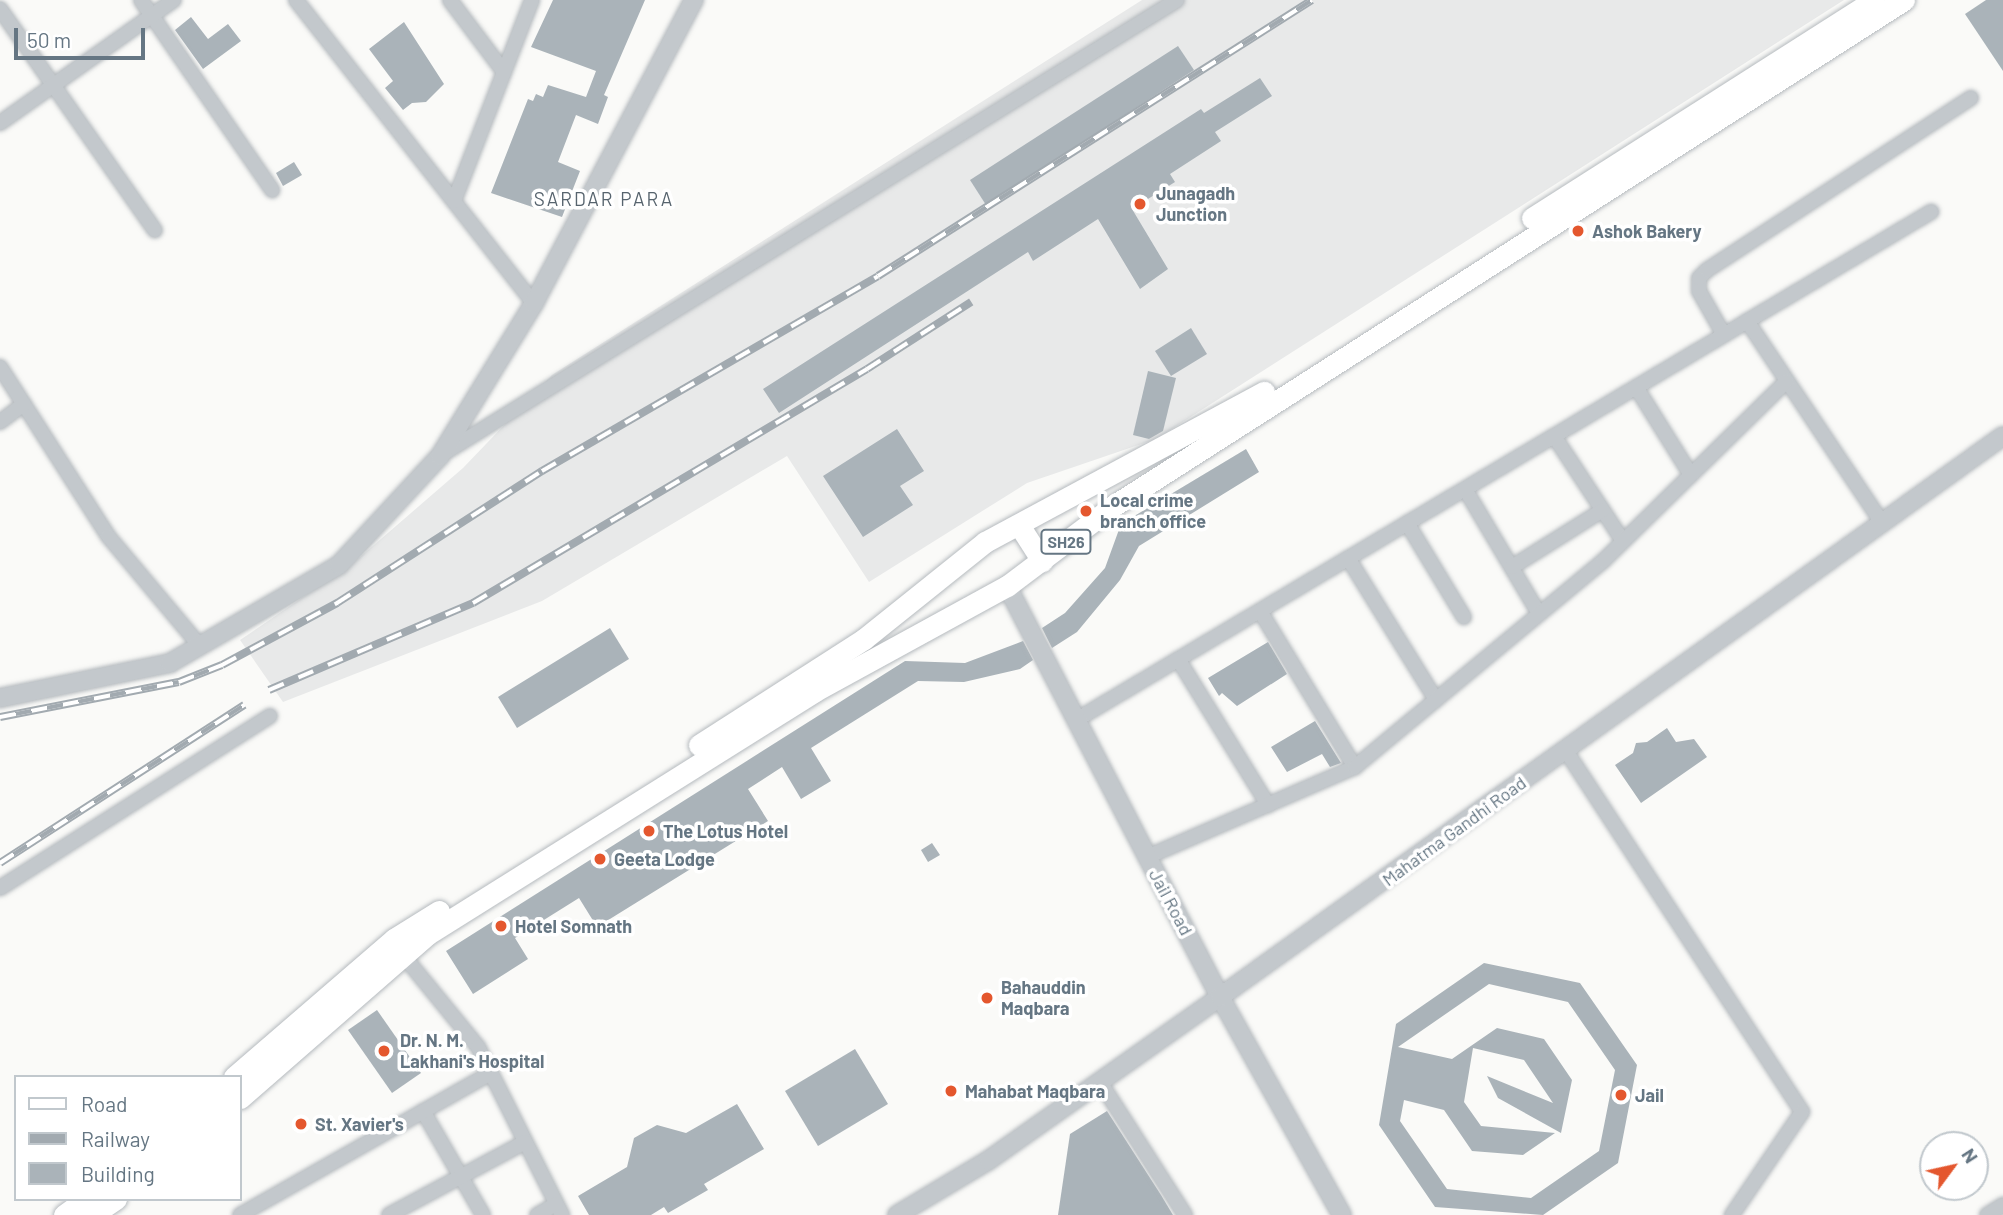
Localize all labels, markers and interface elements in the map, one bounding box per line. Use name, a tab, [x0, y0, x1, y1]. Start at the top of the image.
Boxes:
scale bar	[18, 14, 149, 58]
text: 50 m	[27, 27, 71, 52]
place label: Junagadh Junction	[1156, 183, 1235, 226]
district label: SARDAR PARA	[535, 188, 673, 210]
marker: Junagadh Junction	[1130, 194, 1150, 214]
place label: Ashok Bakery	[1592, 220, 1701, 242]
marker: Ashok Bakery	[1570, 223, 1586, 239]
place label: Local crime branch office	[1100, 490, 1206, 532]
marker: Local crime branch office	[1078, 503, 1094, 519]
road number: SH26	[1040, 530, 1092, 554]
street label: Mahatma Gandhi Road	[1378, 772, 1530, 890]
place label: The Lotus Hotel	[663, 820, 788, 842]
marker: The Lotus Hotel	[641, 823, 657, 839]
place label: Geeta Lodge	[614, 848, 715, 870]
marker: Geeta Lodge	[592, 851, 608, 867]
street label: Jail Road	[1145, 865, 1197, 939]
place label: Hotel Somnath	[515, 915, 632, 937]
marker: Hotel Somnath	[493, 918, 509, 934]
place label: Bahauddin Maqbara	[1001, 977, 1086, 1020]
marker: Bahauddin Maqbara	[979, 990, 995, 1006]
place label: Dr. N. M. Lakhani's Hospital	[400, 1030, 544, 1072]
marker: Dr. N. M. Lakhani's Hospital	[374, 1041, 394, 1061]
legend	[14, 1075, 242, 1201]
place label: Mahabat Maqbara	[965, 1080, 1105, 1102]
marker: Mahabat Maqbara	[943, 1083, 959, 1099]
place label: Jail	[1635, 1084, 1664, 1106]
marker: Jail	[1613, 1087, 1629, 1103]
text: Road	[81, 1091, 127, 1116]
place label: St. Xavier's	[315, 1113, 404, 1135]
marker: St. Xavier's	[293, 1116, 309, 1132]
text: Railway	[81, 1126, 150, 1151]
north arrow	[1919, 1131, 1989, 1201]
text: N	[1957, 1144, 1983, 1167]
text: Building	[81, 1161, 155, 1186]

